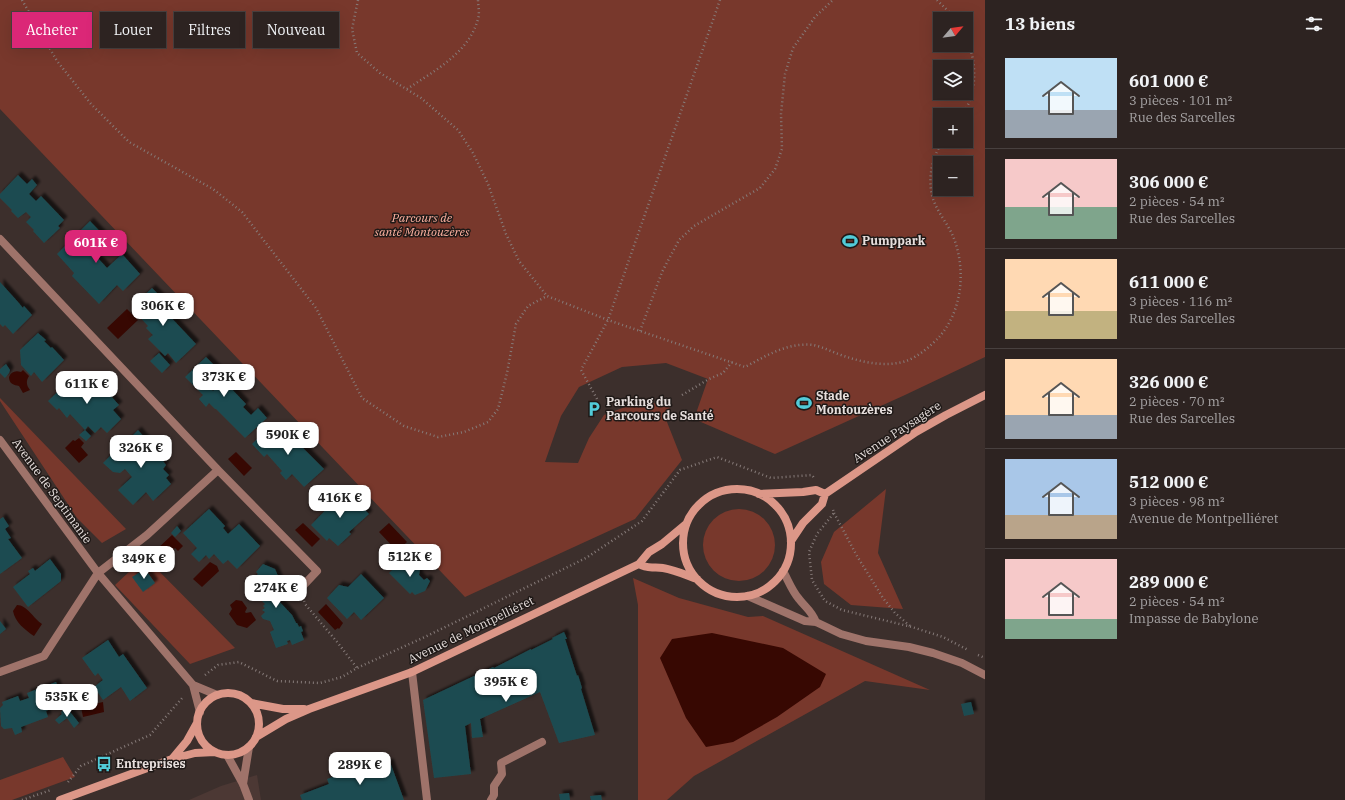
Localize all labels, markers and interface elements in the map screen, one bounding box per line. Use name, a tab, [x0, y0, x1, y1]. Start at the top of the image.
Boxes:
chip: Acheter	[12, 12, 92, 48]
chip: Louer	[100, 12, 166, 48]
chip: Filtres	[174, 12, 245, 48]
chip: Nouveau	[253, 12, 339, 48]
north arrow	[933, 12, 973, 52]
map controls	[933, 12, 973, 196]
text: 13 biens	[1005, 13, 1075, 35]
icon: filters	[1303, 13, 1325, 35]
button: layers	[933, 60, 973, 100]
text: 601 000 €	[1129, 70, 1209, 92]
icon: home	[1037, 74, 1085, 122]
text: 3 pièces · 101 m²	[1129, 92, 1232, 109]
button: +	[933, 108, 973, 148]
text: Rue des Sarcelles	[1129, 109, 1235, 126]
button: −	[933, 156, 973, 196]
text: 306 000 €	[1129, 171, 1209, 193]
icon: home	[1037, 175, 1085, 223]
text: 2 pièces · 54 m²	[1129, 193, 1225, 210]
park label: Parcours de santé Montouzères	[375, 210, 470, 239]
text: Rue des Sarcelles	[1129, 210, 1235, 227]
pin: 601K €	[63, 230, 129, 264]
sports icon: Pumppark	[841, 232, 859, 250]
place label: Pumppark	[862, 233, 926, 248]
text: 601K €	[74, 234, 118, 251]
text: 611 000 €	[1129, 271, 1209, 293]
icon: home	[1037, 275, 1085, 323]
pin: 306K €	[130, 293, 196, 327]
text: 3 pièces · 116 m²	[1129, 293, 1232, 310]
text: 306K €	[141, 297, 185, 314]
text: Rue des Sarcelles	[1129, 310, 1235, 327]
pin: 373K €	[191, 364, 257, 398]
text: 373K €	[202, 368, 246, 385]
pin: 611K €	[54, 371, 120, 405]
text: 326 000 €	[1129, 371, 1209, 393]
text: 611K €	[65, 375, 109, 392]
icon: home	[1037, 375, 1085, 423]
place label: Stade Montouzères	[816, 388, 893, 417]
text: 2 pièces · 70 m²	[1129, 393, 1225, 410]
place label: Parking du Parcours de Santé	[606, 394, 714, 423]
sports icon: Stade Montouzères	[795, 394, 813, 412]
street label: Avenue Paysagère	[850, 398, 944, 466]
parking icon: Parking du Parcours de Santé	[585, 400, 603, 418]
text: Rue des Sarcelles	[1129, 410, 1235, 427]
pin: 590K €	[255, 422, 321, 456]
text: 590K €	[266, 426, 310, 443]
street label: Avenue de Septimanie	[9, 435, 96, 546]
pin: 326K €	[108, 435, 174, 469]
text: 326K €	[119, 439, 163, 456]
text: 512 000 €	[1129, 471, 1209, 493]
icon: home	[1037, 475, 1085, 523]
pin: 416K €	[307, 485, 373, 519]
text: 416K €	[318, 489, 362, 506]
text: 3 pièces · 98 m²	[1129, 493, 1225, 510]
text: Avenue de Montpelliéret	[1129, 510, 1278, 527]
pin: 512K €	[377, 544, 443, 578]
pin: 349K €	[111, 546, 177, 580]
text: 512K €	[388, 548, 432, 565]
text: 349K €	[122, 550, 166, 567]
text: 289 000 €	[1129, 571, 1209, 593]
pin: 274K €	[243, 575, 309, 609]
icon: home	[1037, 575, 1085, 623]
text: 274K €	[254, 579, 298, 596]
street label: Avenue de Montpelliéret	[406, 593, 536, 667]
text: 2 pièces · 54 m²	[1129, 593, 1225, 610]
text: Impasse de Babylone	[1129, 610, 1258, 627]
pin: 395K €	[473, 669, 539, 703]
text: 395K €	[484, 673, 528, 690]
pin: 535K €	[34, 684, 100, 718]
text: 535K €	[45, 688, 89, 705]
pin: 289K €	[327, 752, 393, 786]
bus stop icon: Entreprises	[95, 755, 113, 773]
place label: Entreprises	[116, 756, 186, 771]
text: 289K €	[338, 756, 382, 773]

